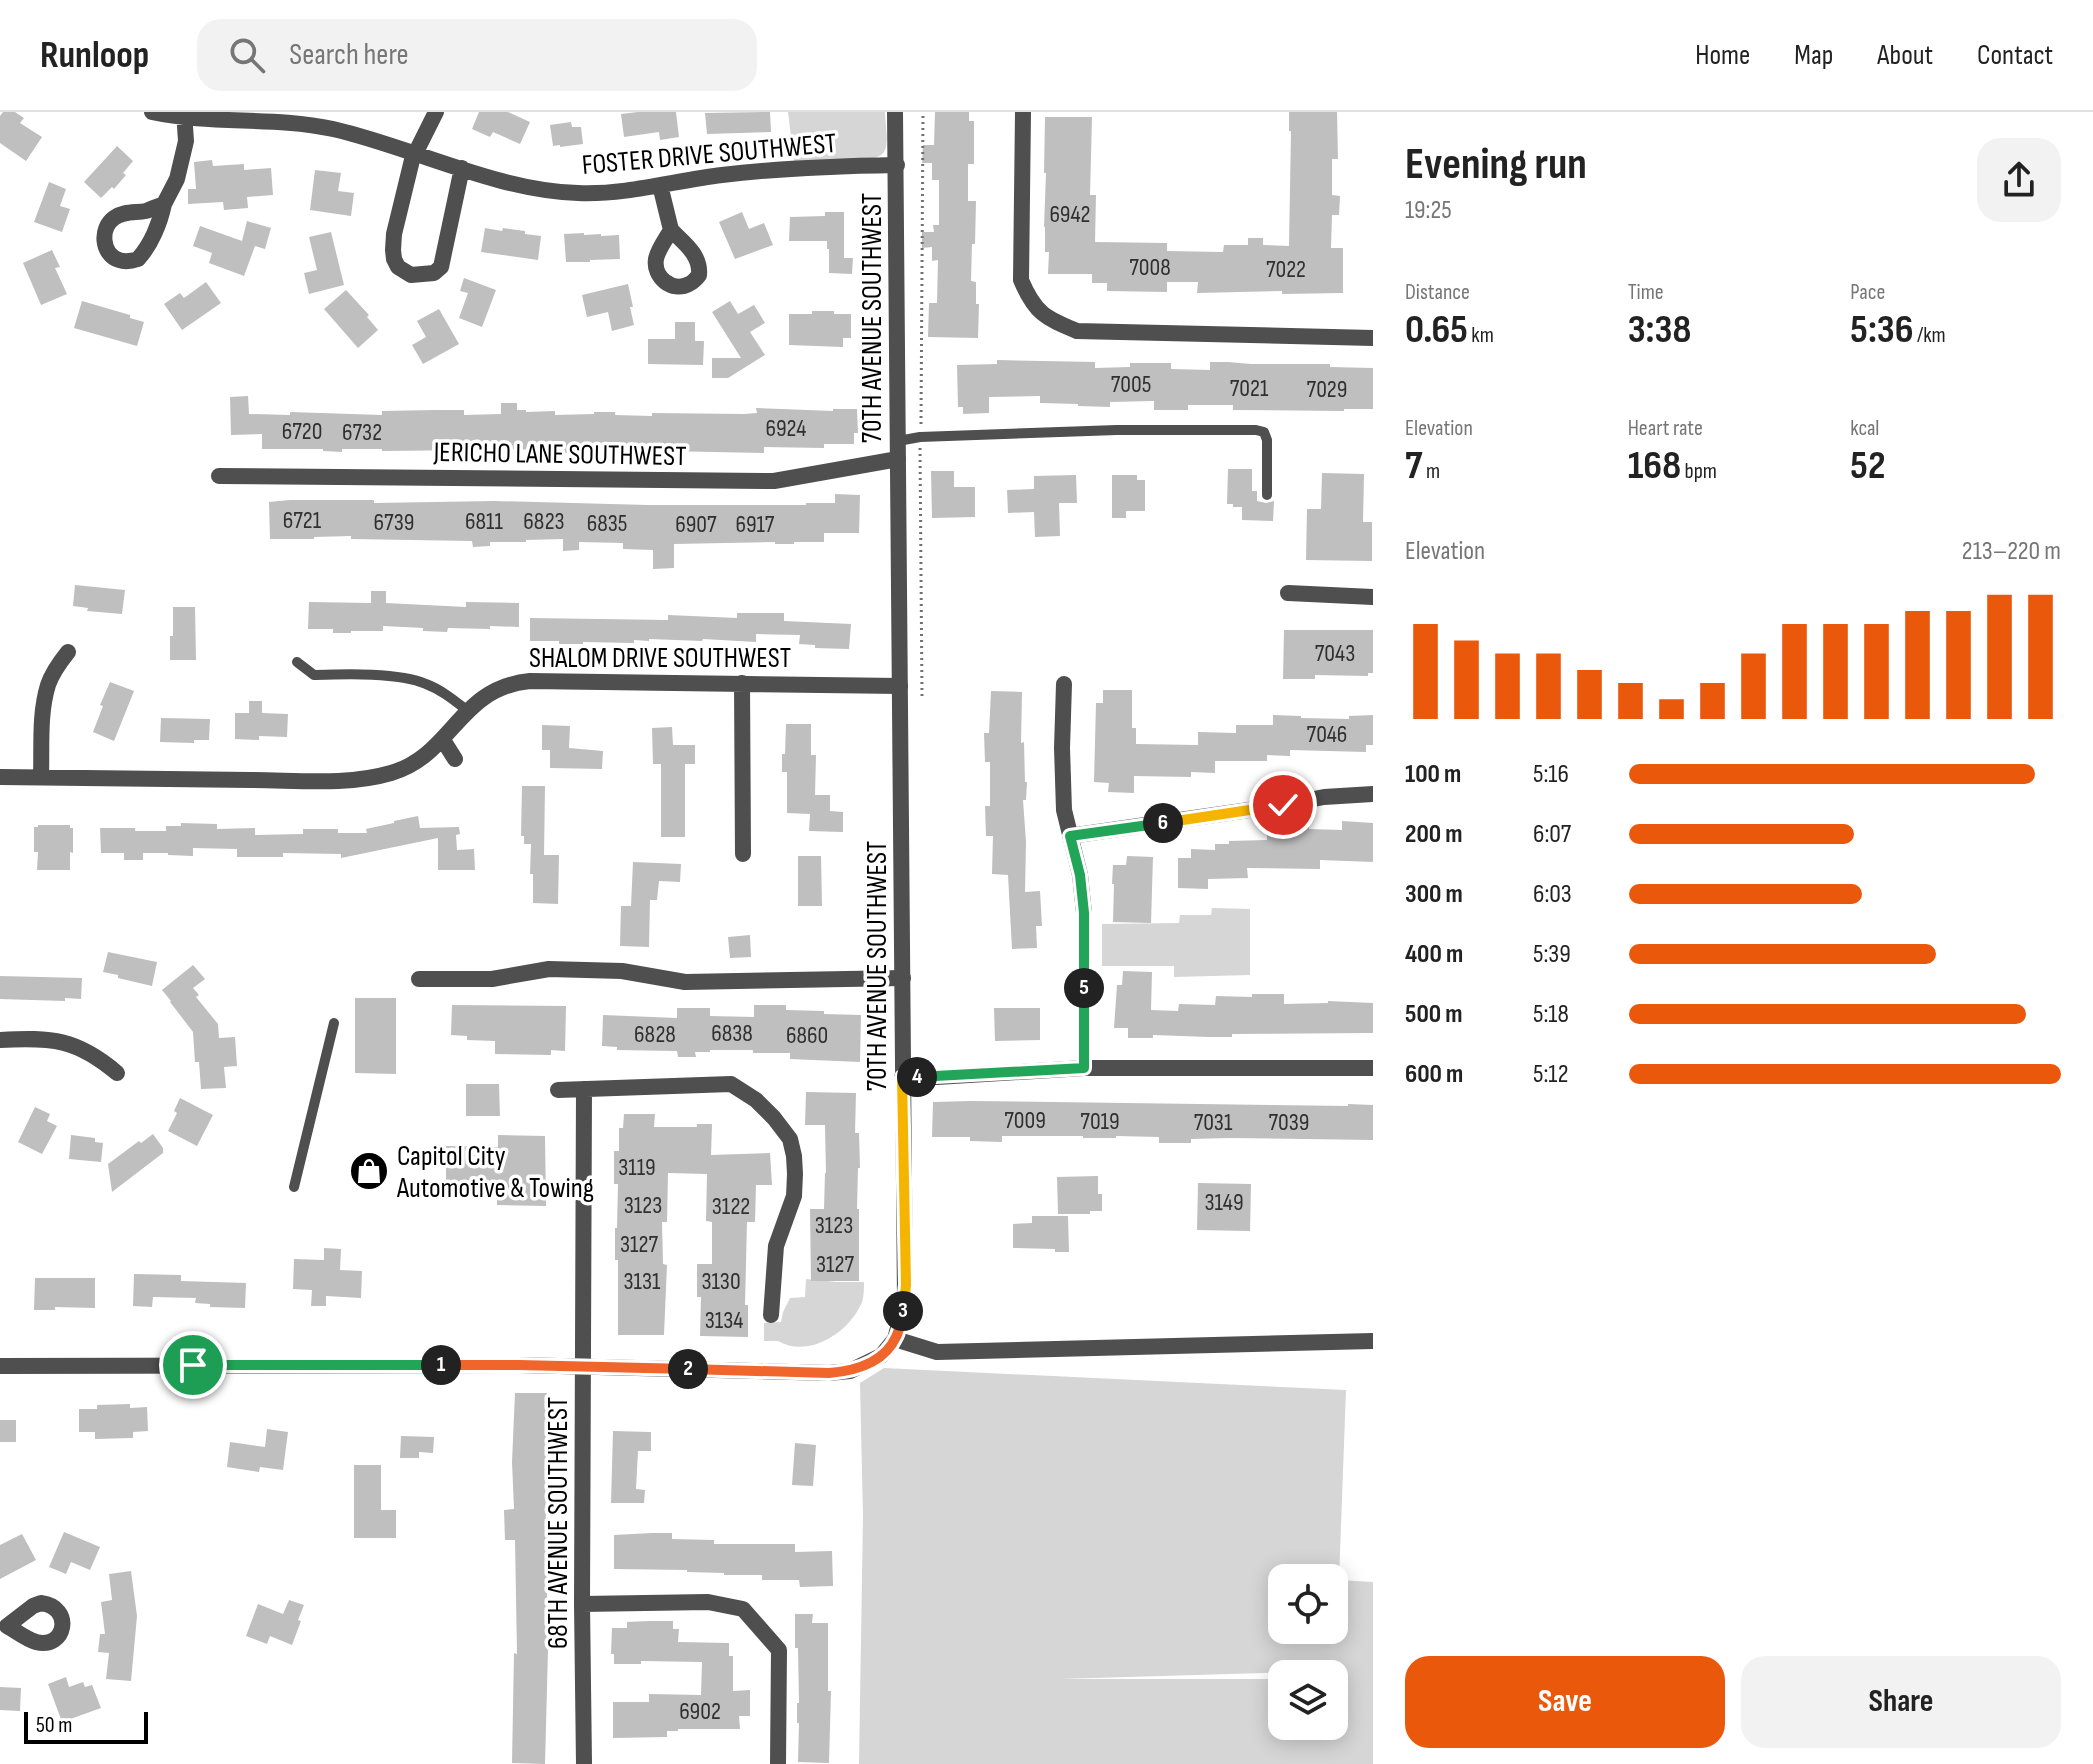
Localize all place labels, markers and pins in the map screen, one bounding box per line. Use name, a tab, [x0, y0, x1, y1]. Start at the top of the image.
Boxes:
pin	[1249, 771, 1317, 839]
pin: 6	[1143, 803, 1183, 843]
pin: 5	[1064, 968, 1104, 1008]
pin: 4	[897, 1057, 937, 1097]
place label: Capitol City Automotive & Towing	[396, 1140, 594, 1205]
shop icon: Capitol City Automotive & Towing	[348, 1150, 390, 1192]
pin: 3	[883, 1291, 923, 1331]
pin	[159, 1331, 227, 1399]
pin: 1	[421, 1345, 461, 1385]
pin: 2	[668, 1349, 708, 1389]

